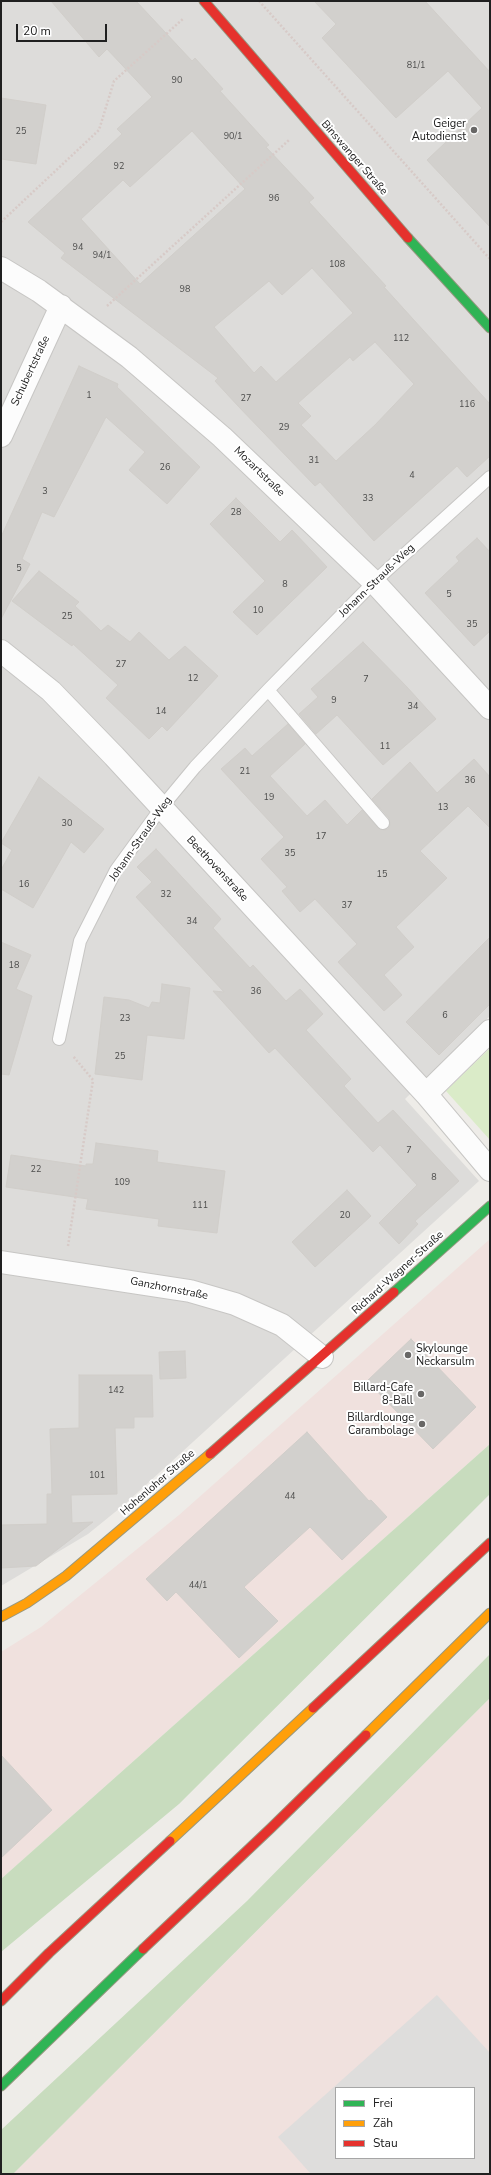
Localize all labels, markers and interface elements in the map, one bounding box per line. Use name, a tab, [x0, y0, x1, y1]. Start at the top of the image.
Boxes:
scale bar	[18, 16, 109, 42]
text: 20 m	[23, 23, 51, 39]
house number: 81/1	[407, 61, 425, 71]
house number: 90	[172, 76, 182, 86]
place label: Geiger Autodienst	[412, 117, 466, 143]
street label: Binswanger Straße	[318, 118, 390, 198]
marker: Geiger Autodienst	[469, 125, 479, 135]
house number: 25	[16, 127, 26, 137]
house number: 90/1	[224, 132, 242, 142]
house number: 92	[114, 162, 124, 172]
house number: 96	[269, 194, 279, 204]
house number: 94	[73, 243, 83, 253]
house number: 94/1	[93, 251, 111, 261]
house number: 108	[329, 260, 345, 270]
house number: 98	[180, 285, 190, 295]
street label: Schubertstraße	[9, 334, 53, 408]
house number: 112	[393, 334, 409, 344]
house number: 1	[86, 391, 92, 401]
house number: 27	[241, 394, 251, 404]
house number: 116	[459, 400, 475, 410]
house number: 29	[279, 423, 289, 433]
street label: Mozartstraße	[231, 444, 287, 500]
house number: 31	[309, 456, 319, 466]
house number: 26	[160, 463, 170, 473]
house number: 4	[409, 471, 415, 481]
house number: 3	[42, 487, 48, 497]
house number: 33	[363, 494, 373, 504]
house number: 28	[231, 508, 241, 518]
street label: Johann-Strauß-Weg	[336, 542, 418, 620]
house number: 5	[16, 564, 22, 574]
house number: 8	[282, 580, 288, 590]
house number: 5	[446, 590, 452, 600]
house number: 10	[253, 606, 263, 616]
house number: 25	[62, 612, 72, 622]
house number: 35	[467, 620, 477, 630]
house number: 27	[116, 660, 126, 670]
house number: 12	[188, 674, 198, 684]
house number: 7	[363, 675, 369, 685]
house number: 9	[331, 696, 337, 706]
house number: 34	[408, 702, 418, 712]
house number: 14	[156, 707, 166, 717]
house number: 11	[380, 742, 390, 752]
house number: 21	[240, 767, 250, 777]
house number: 36	[465, 776, 475, 786]
house number: 19	[264, 793, 274, 803]
street label: Johann-Strauß-Weg	[107, 794, 175, 884]
house number: 13	[438, 803, 448, 813]
house number: 30	[62, 819, 72, 829]
house number: 17	[316, 832, 326, 842]
street label: Beethovenstraße	[183, 834, 251, 904]
house number: 35	[285, 849, 295, 859]
house number: 15	[377, 870, 387, 880]
house number: 16	[19, 880, 29, 890]
house number: 32	[161, 890, 171, 900]
house number: 37	[342, 901, 352, 911]
house number: 34	[187, 917, 197, 927]
house number: 18	[9, 961, 19, 971]
house number: 36	[251, 987, 261, 997]
house number: 6	[442, 1011, 448, 1021]
house number: 23	[120, 1014, 130, 1024]
house number: 25	[115, 1052, 125, 1062]
house number: 7	[406, 1146, 412, 1156]
house number: 22	[31, 1165, 41, 1175]
house number: 8	[431, 1173, 437, 1183]
house number: 109	[114, 1178, 130, 1188]
house number: 111	[192, 1201, 208, 1211]
house number: 20	[340, 1211, 350, 1221]
street label: Richard-Wagner-Straße	[350, 1228, 446, 1318]
street label: Ganzhornstraße	[129, 1275, 209, 1303]
place label: Skylounge Neckarsulm	[416, 1342, 474, 1368]
marker: Skylounge Neckarsulm	[403, 1350, 413, 1360]
place label: Billard-Cafe 8-Ball	[353, 1381, 413, 1407]
house number: 142	[108, 1386, 124, 1396]
marker: Billard-Cafe 8-Ball	[416, 1389, 426, 1399]
place label: Billardlounge Carambolage	[347, 1411, 414, 1437]
marker: Billardlounge Carambolage	[417, 1419, 427, 1429]
street label: Hohenloher Straße	[118, 1447, 198, 1519]
house number: 101	[89, 1471, 105, 1481]
house number: 44	[285, 1492, 295, 1502]
house number: 44/1	[189, 1581, 207, 1591]
legend	[335, 2087, 475, 2159]
text: Frei	[373, 2095, 393, 2111]
text: Zäh	[373, 2115, 393, 2131]
text: Stau	[373, 2135, 398, 2151]

